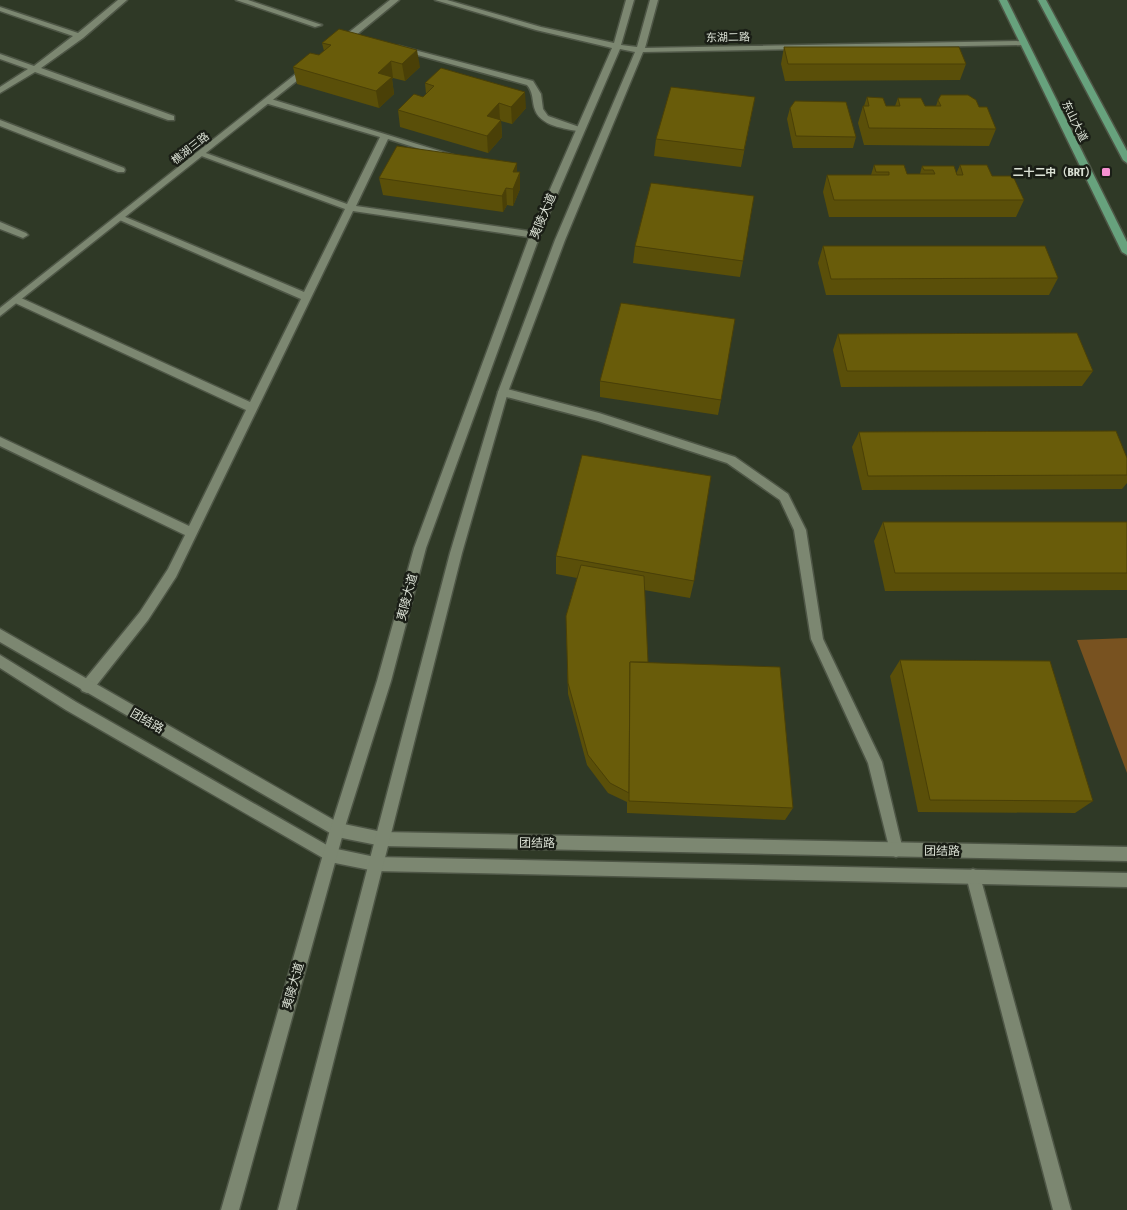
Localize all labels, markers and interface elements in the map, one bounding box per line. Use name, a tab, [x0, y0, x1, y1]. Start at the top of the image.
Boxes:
street label: 东湖二路	[706, 31, 750, 44]
street label: 东山大道	[1059, 99, 1090, 144]
street label: 樵湖三路	[169, 130, 212, 167]
place label: 二十二中（BRT）	[1012, 166, 1096, 179]
marker: 二十二中（BRT）	[1100, 166, 1112, 178]
street label: 夷陵大道	[527, 191, 559, 241]
street label: 夷陵大道	[394, 572, 420, 622]
street label: 团结路	[128, 706, 166, 736]
street label: 团结路	[519, 836, 555, 850]
street label: 团结路	[924, 844, 960, 858]
street label: 夷陵大道	[280, 961, 306, 1011]

